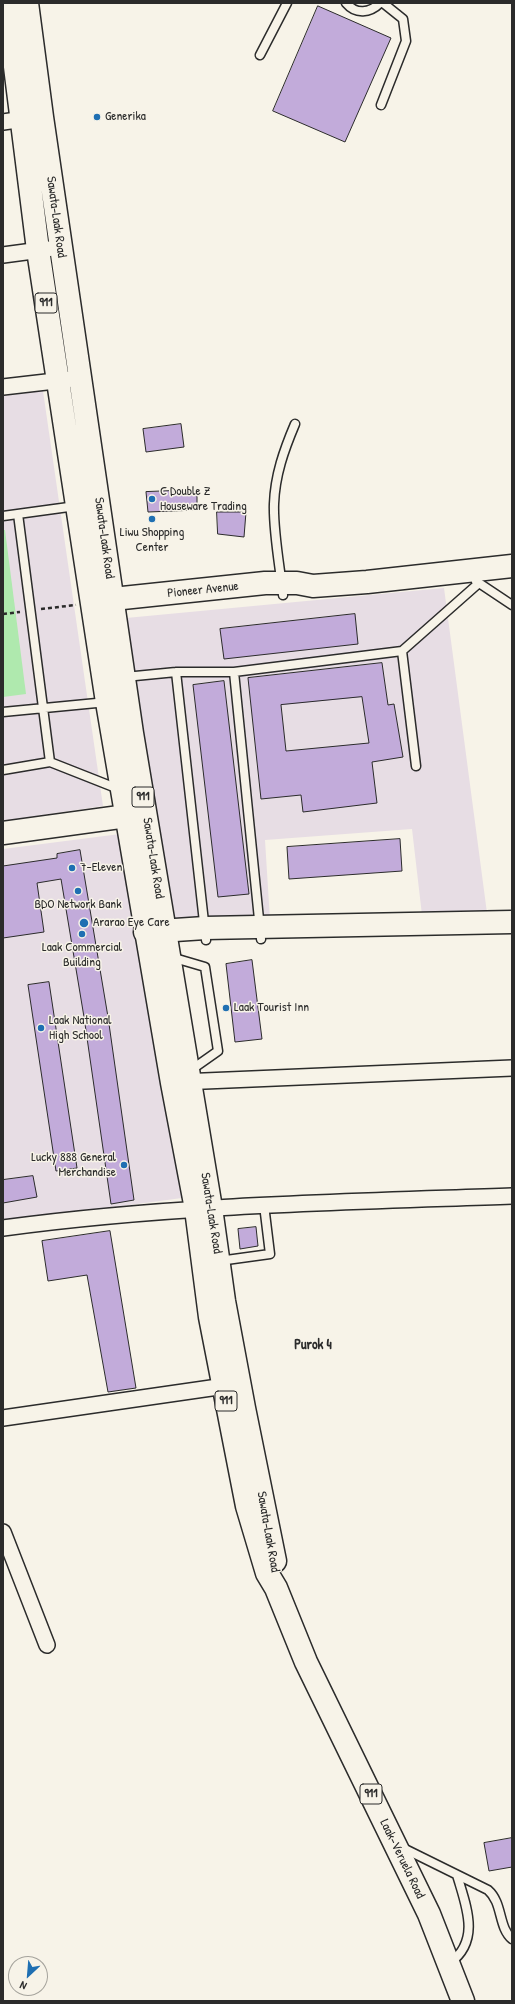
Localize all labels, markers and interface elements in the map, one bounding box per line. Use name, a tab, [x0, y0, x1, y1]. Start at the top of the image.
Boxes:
place label: Generika	[105, 109, 146, 125]
marker: Generika	[92, 112, 102, 122]
street label: Sawata-Laak Road	[43, 175, 69, 259]
road number: 911	[35, 293, 57, 313]
place label: C Double Z Houseware Trading	[160, 484, 247, 515]
marker: C Double Z Houseware Trading	[147, 494, 157, 504]
street label: Sawata-Laak Road	[91, 496, 117, 580]
marker: Liwu Shopping Center	[147, 514, 157, 524]
place label: Liwu Shopping Center	[120, 525, 184, 556]
street label: Pioneer Avenue	[167, 579, 239, 601]
road number: 911	[132, 787, 154, 807]
street label: Sawata-Laak Road	[139, 816, 167, 900]
place label: 7-Eleven	[80, 860, 122, 876]
marker: 7-Eleven	[67, 863, 77, 873]
marker: BDO Network Bank	[73, 886, 83, 896]
place label: BDO Network Bank	[34, 897, 122, 913]
place label: Ararao Eye Care	[93, 915, 170, 931]
marker: Ararao Eye Care	[78, 917, 90, 929]
marker: Laak Commercial Building	[77, 929, 87, 939]
place label: Laak Commercial Building	[42, 940, 122, 971]
place label: Laak Tourist Inn	[234, 1000, 309, 1016]
marker: Laak Tourist Inn	[221, 1003, 231, 1013]
place label: Laak National High School	[49, 1013, 111, 1044]
marker: Laak National High School	[36, 1023, 46, 1033]
place label: Lucky 888 General Merchandise	[31, 1150, 116, 1181]
marker: Lucky 888 General Merchandise	[119, 1160, 129, 1170]
street label: Sawata-Laak Road	[197, 1171, 225, 1255]
district label: Purok 4	[294, 1337, 332, 1353]
road number: 911	[215, 1391, 237, 1411]
street label: Sawata-Laak Road	[253, 1490, 283, 1574]
road number: 911	[360, 1784, 382, 1804]
street label: Laak-Veruela Road	[376, 1817, 428, 1901]
north arrow	[8, 1956, 48, 1996]
text: N	[17, 1978, 29, 1993]

